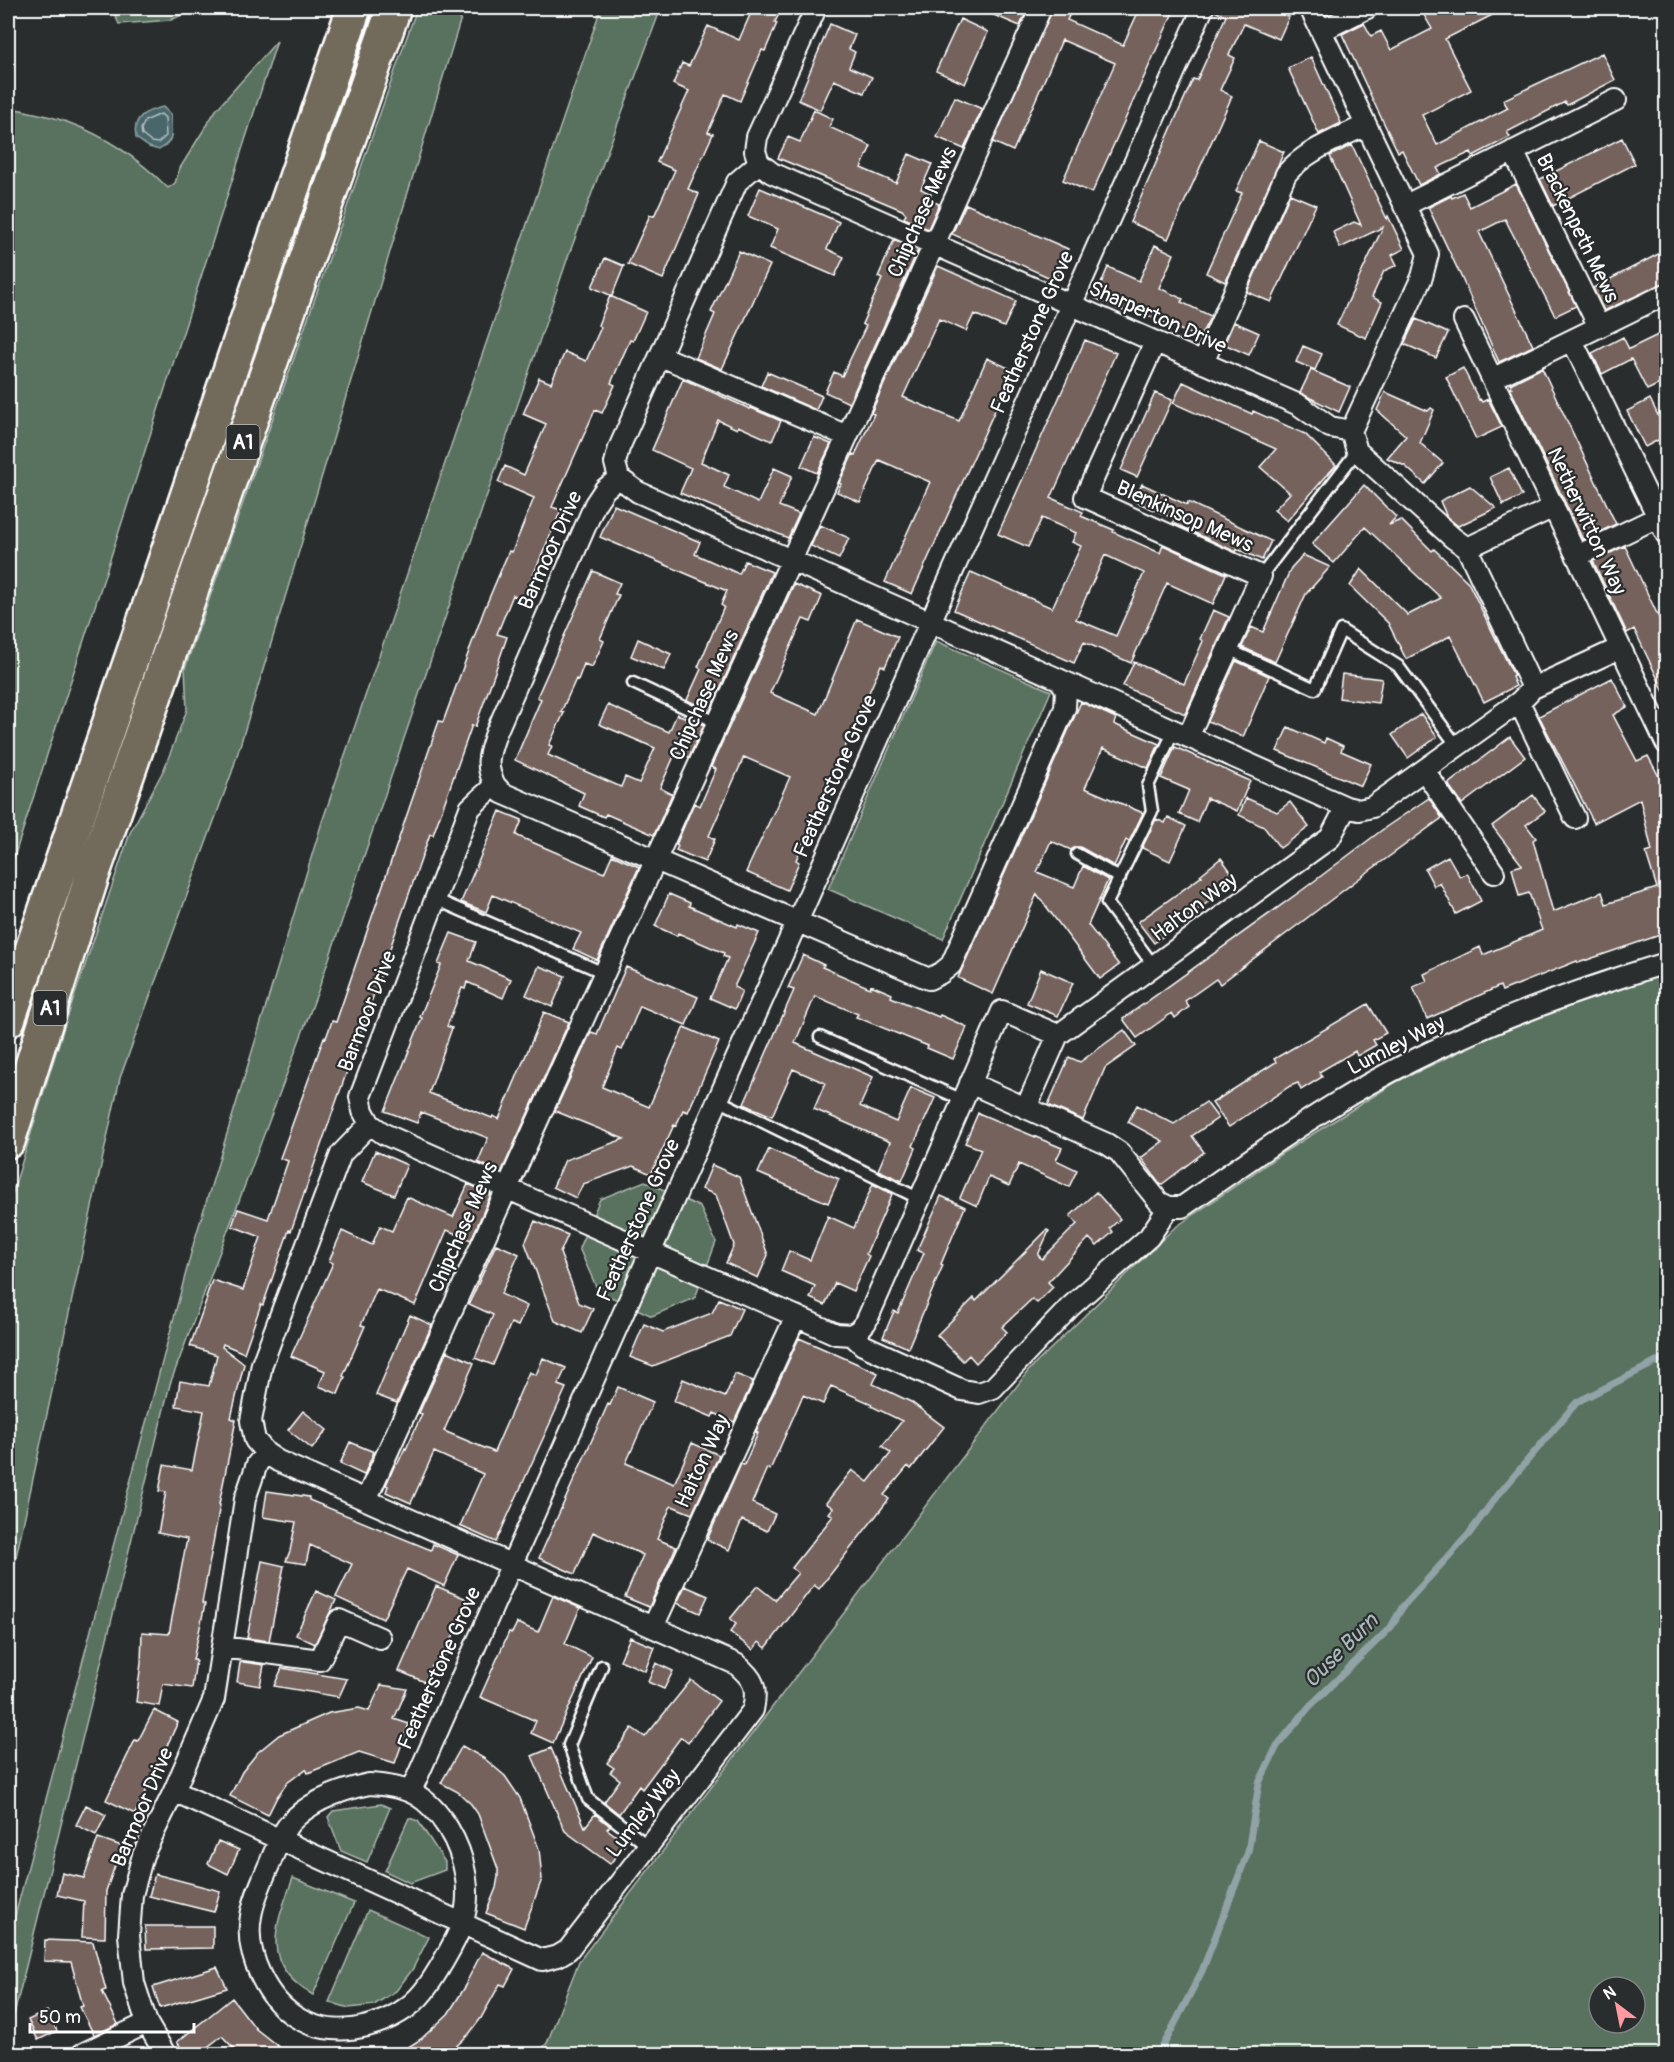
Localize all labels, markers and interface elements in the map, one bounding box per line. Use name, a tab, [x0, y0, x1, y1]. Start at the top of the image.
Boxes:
street label: Chipchase Mews	[882, 142, 964, 282]
street label: Brackenpeth Mews	[1530, 149, 1626, 308]
street label: Featherstone Grove	[984, 246, 1081, 418]
street label: Sharperton Drive	[1085, 275, 1231, 360]
road number: A1	[226, 425, 260, 459]
street label: Netherwitton Way	[1541, 443, 1633, 599]
street label: Blenkinsop Mews	[1112, 474, 1258, 559]
street label: Barmoor Drive	[512, 486, 589, 614]
street label: Chipchase Mews	[664, 625, 746, 765]
street label: Featherstone Grove	[787, 690, 884, 862]
street label: Halton Way	[1146, 867, 1243, 948]
street label: Barmoor Drive	[332, 946, 403, 1075]
road number: A1	[34, 991, 66, 1025]
street label: Lumley Way	[1343, 1009, 1450, 1082]
street label: Featherstone Grove	[590, 1134, 687, 1306]
street label: Chipchase Mews	[423, 1157, 505, 1297]
street label: Halton Way	[669, 1410, 736, 1513]
street label: Featherstone Grove	[391, 1582, 488, 1754]
water label: Ouse Burn	[1297, 1606, 1385, 1694]
street label: Barmoor Drive	[105, 1743, 180, 1871]
street label: Lumley Way	[600, 1763, 687, 1863]
north arrow	[1587, 1975, 1647, 2035]
text: N	[1600, 1982, 1620, 2004]
scale bar	[30, 1996, 194, 2034]
text: 50 m	[39, 2006, 81, 2029]

